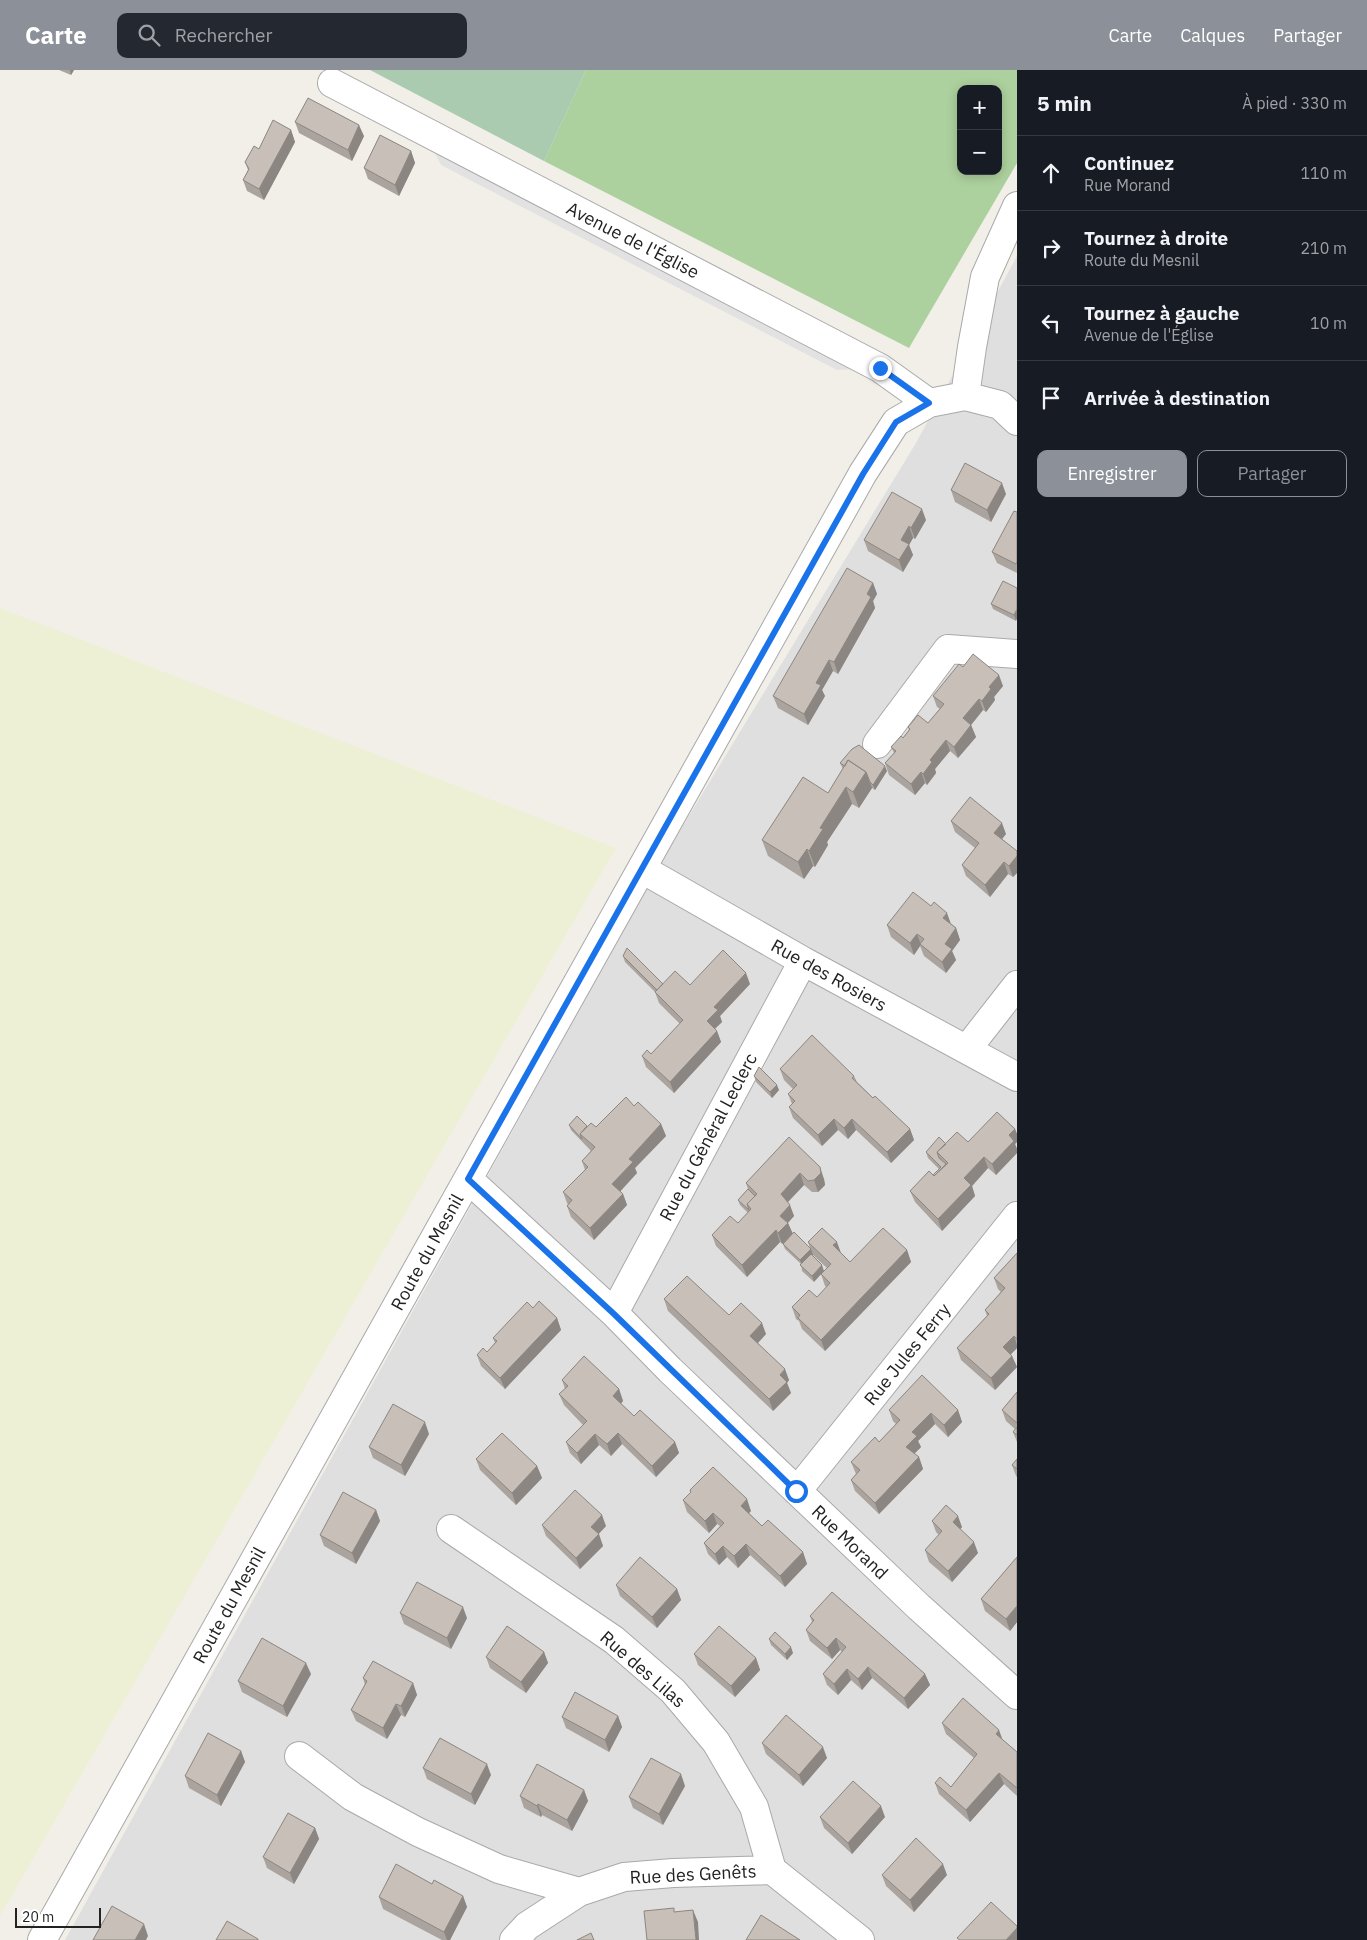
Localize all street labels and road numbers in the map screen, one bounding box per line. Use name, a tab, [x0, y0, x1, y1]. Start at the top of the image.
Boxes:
street label: Avenue de l'Église	[563, 197, 703, 283]
street label: Rue des Rosiers	[767, 934, 891, 1016]
street label: Rue du Général Leclerc	[654, 1049, 762, 1225]
street label: Route du Mesnil	[385, 1190, 469, 1314]
street label: Rue Jules Ferry	[859, 1298, 955, 1410]
street label: Rue Morand	[807, 1500, 893, 1584]
street label: Route du Mesnil	[187, 1543, 271, 1667]
street label: Rue des Lilas	[595, 1626, 691, 1712]
street label: Rue des Genêts	[629, 1859, 757, 1889]

